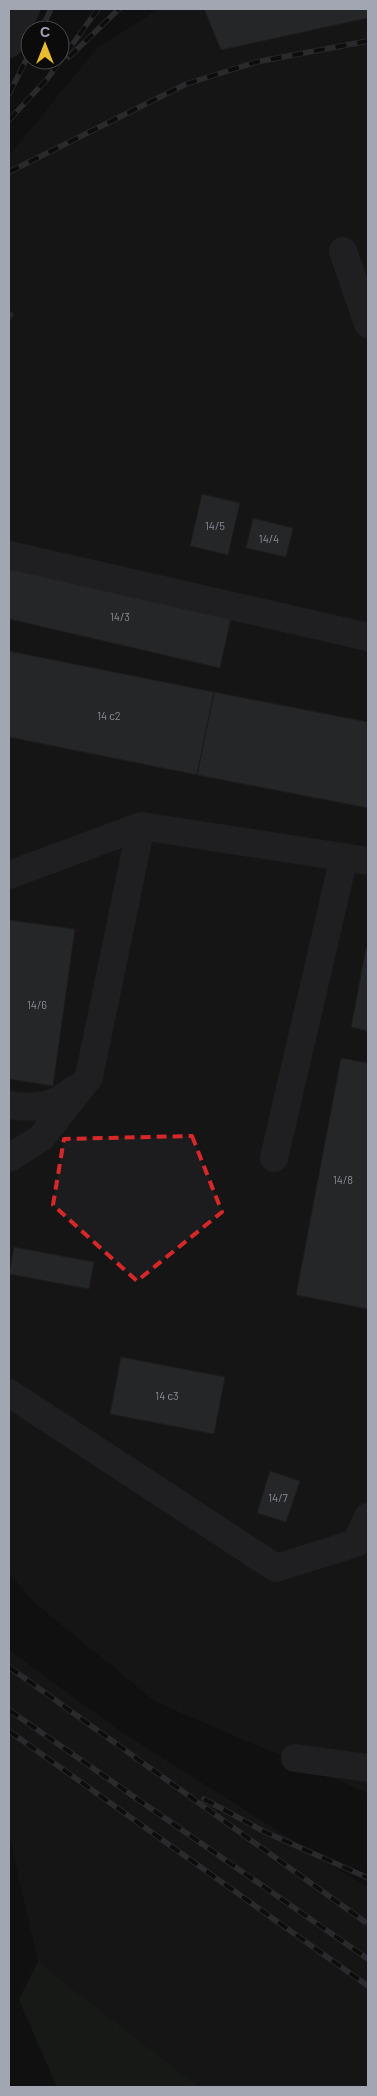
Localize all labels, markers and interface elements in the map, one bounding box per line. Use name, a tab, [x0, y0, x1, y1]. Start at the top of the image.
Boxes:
north arrow	[20, 20, 70, 70]
text: С	[40, 23, 50, 40]
house number: 14/5	[205, 519, 225, 532]
house number: 14/4	[259, 532, 279, 545]
house number: 14/3	[110, 610, 130, 623]
house number: 14 с2	[97, 709, 121, 722]
house number: 14/6	[27, 998, 47, 1011]
house number: 14/8	[333, 1173, 353, 1186]
house number: 14 с3	[155, 1389, 179, 1402]
house number: 14/7	[268, 1491, 288, 1504]

